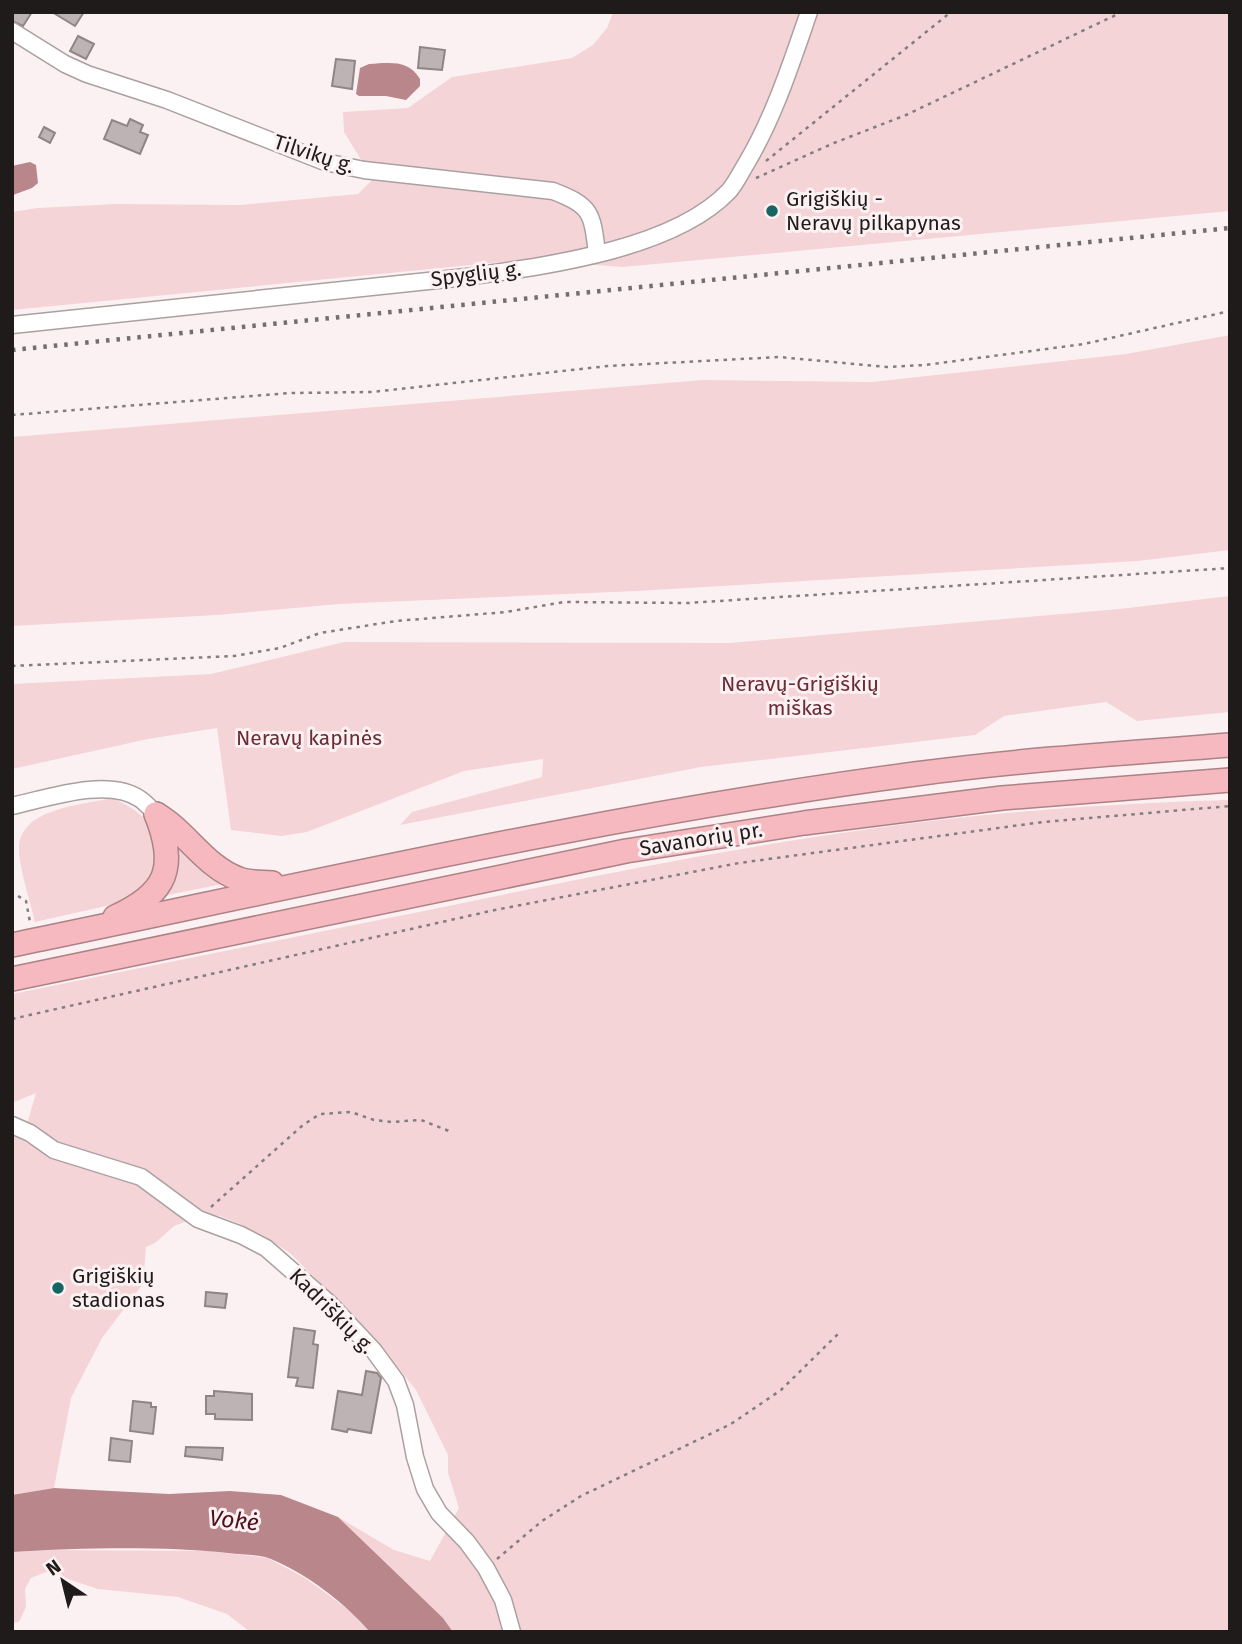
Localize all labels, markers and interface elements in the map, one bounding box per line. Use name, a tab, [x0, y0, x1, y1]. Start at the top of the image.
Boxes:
street label: Tilvikų g.	[270, 129, 358, 179]
place label: Grigiškių - Neravų pilkapynas	[786, 186, 961, 236]
marker: Grigiškių - Neravų pilkapynas	[764, 203, 780, 219]
street label: Spyglių g.	[429, 256, 523, 292]
park label: Neravų-Grigiškių miškas	[721, 671, 879, 721]
park label: Neravų kapinės	[236, 725, 382, 751]
street label: Savanorių pr.	[638, 816, 764, 862]
place label: Grigiškių stadionas	[72, 1263, 165, 1313]
street label: Kadriškių g.	[284, 1263, 380, 1359]
marker: Grigiškių stadionas	[50, 1280, 66, 1296]
water label: Vokė	[208, 1503, 260, 1537]
north arrow	[28, 1546, 98, 1616]
text: N	[42, 1554, 65, 1581]

